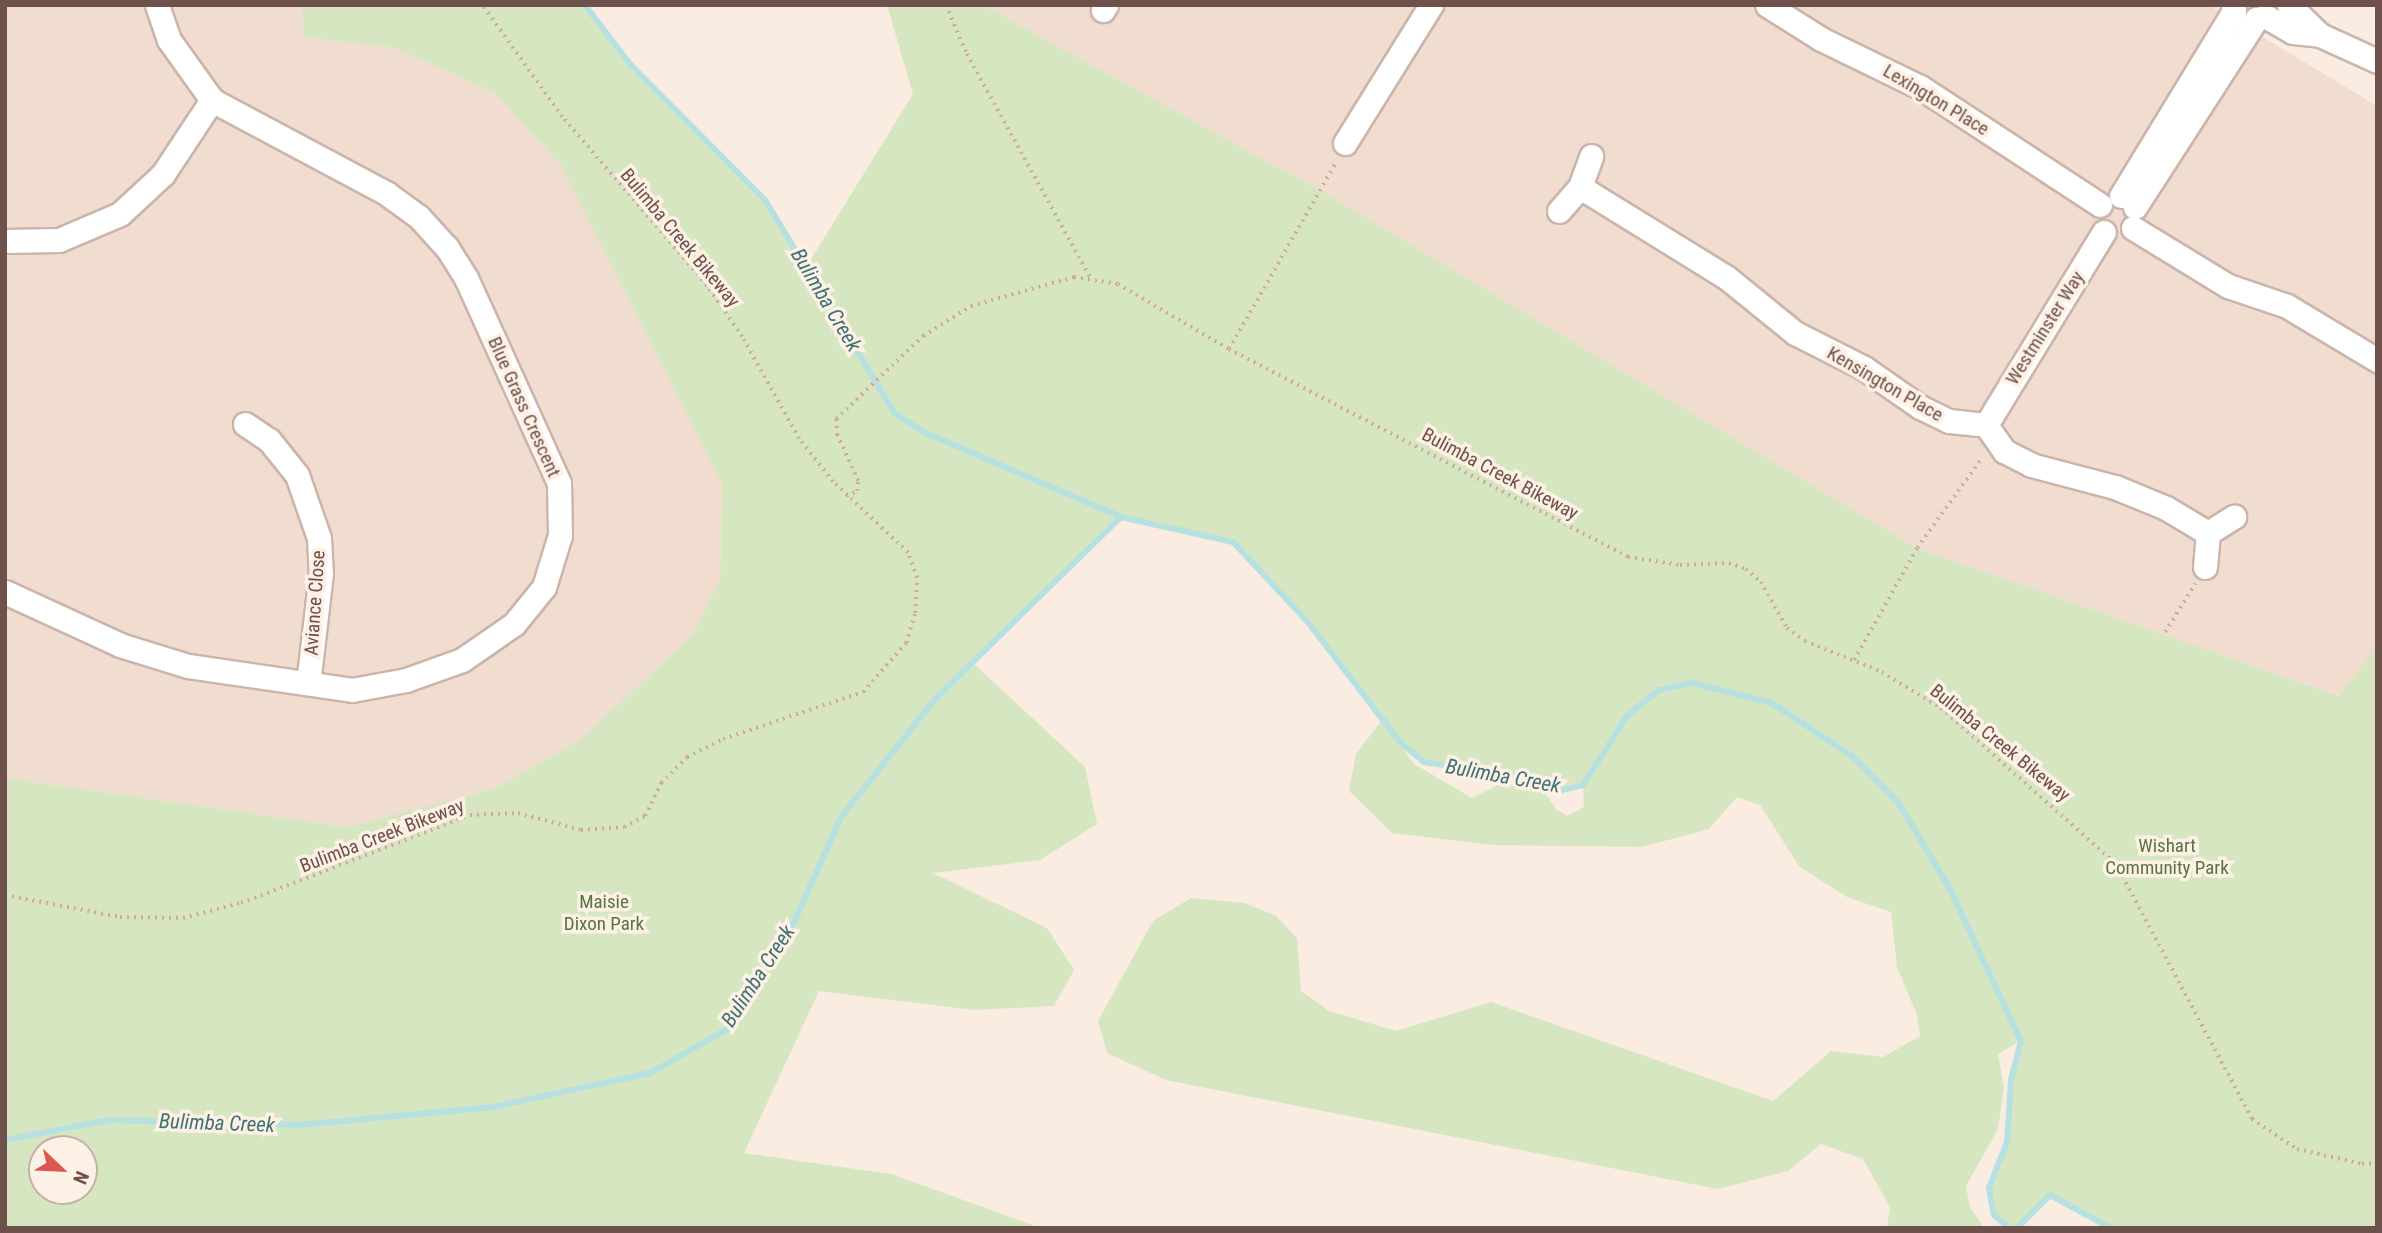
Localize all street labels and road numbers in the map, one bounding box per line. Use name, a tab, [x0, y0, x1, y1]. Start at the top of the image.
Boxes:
street label: Lexington Place	[1879, 59, 1993, 141]
street label: Bulimba Creek Bikeway	[615, 164, 745, 312]
street label: Westminster Way	[2001, 267, 2089, 389]
street label: Blue Grass Crescent	[483, 333, 565, 481]
street label: Kensington Place	[1823, 342, 1947, 426]
street label: Bulimba Creek Bikeway	[1418, 423, 1582, 525]
street label: Aviance Close	[300, 550, 330, 656]
street label: Bulimba Creek Bikeway	[1925, 679, 2075, 807]
street label: Bulimba Creek Bikeway	[297, 794, 467, 878]

